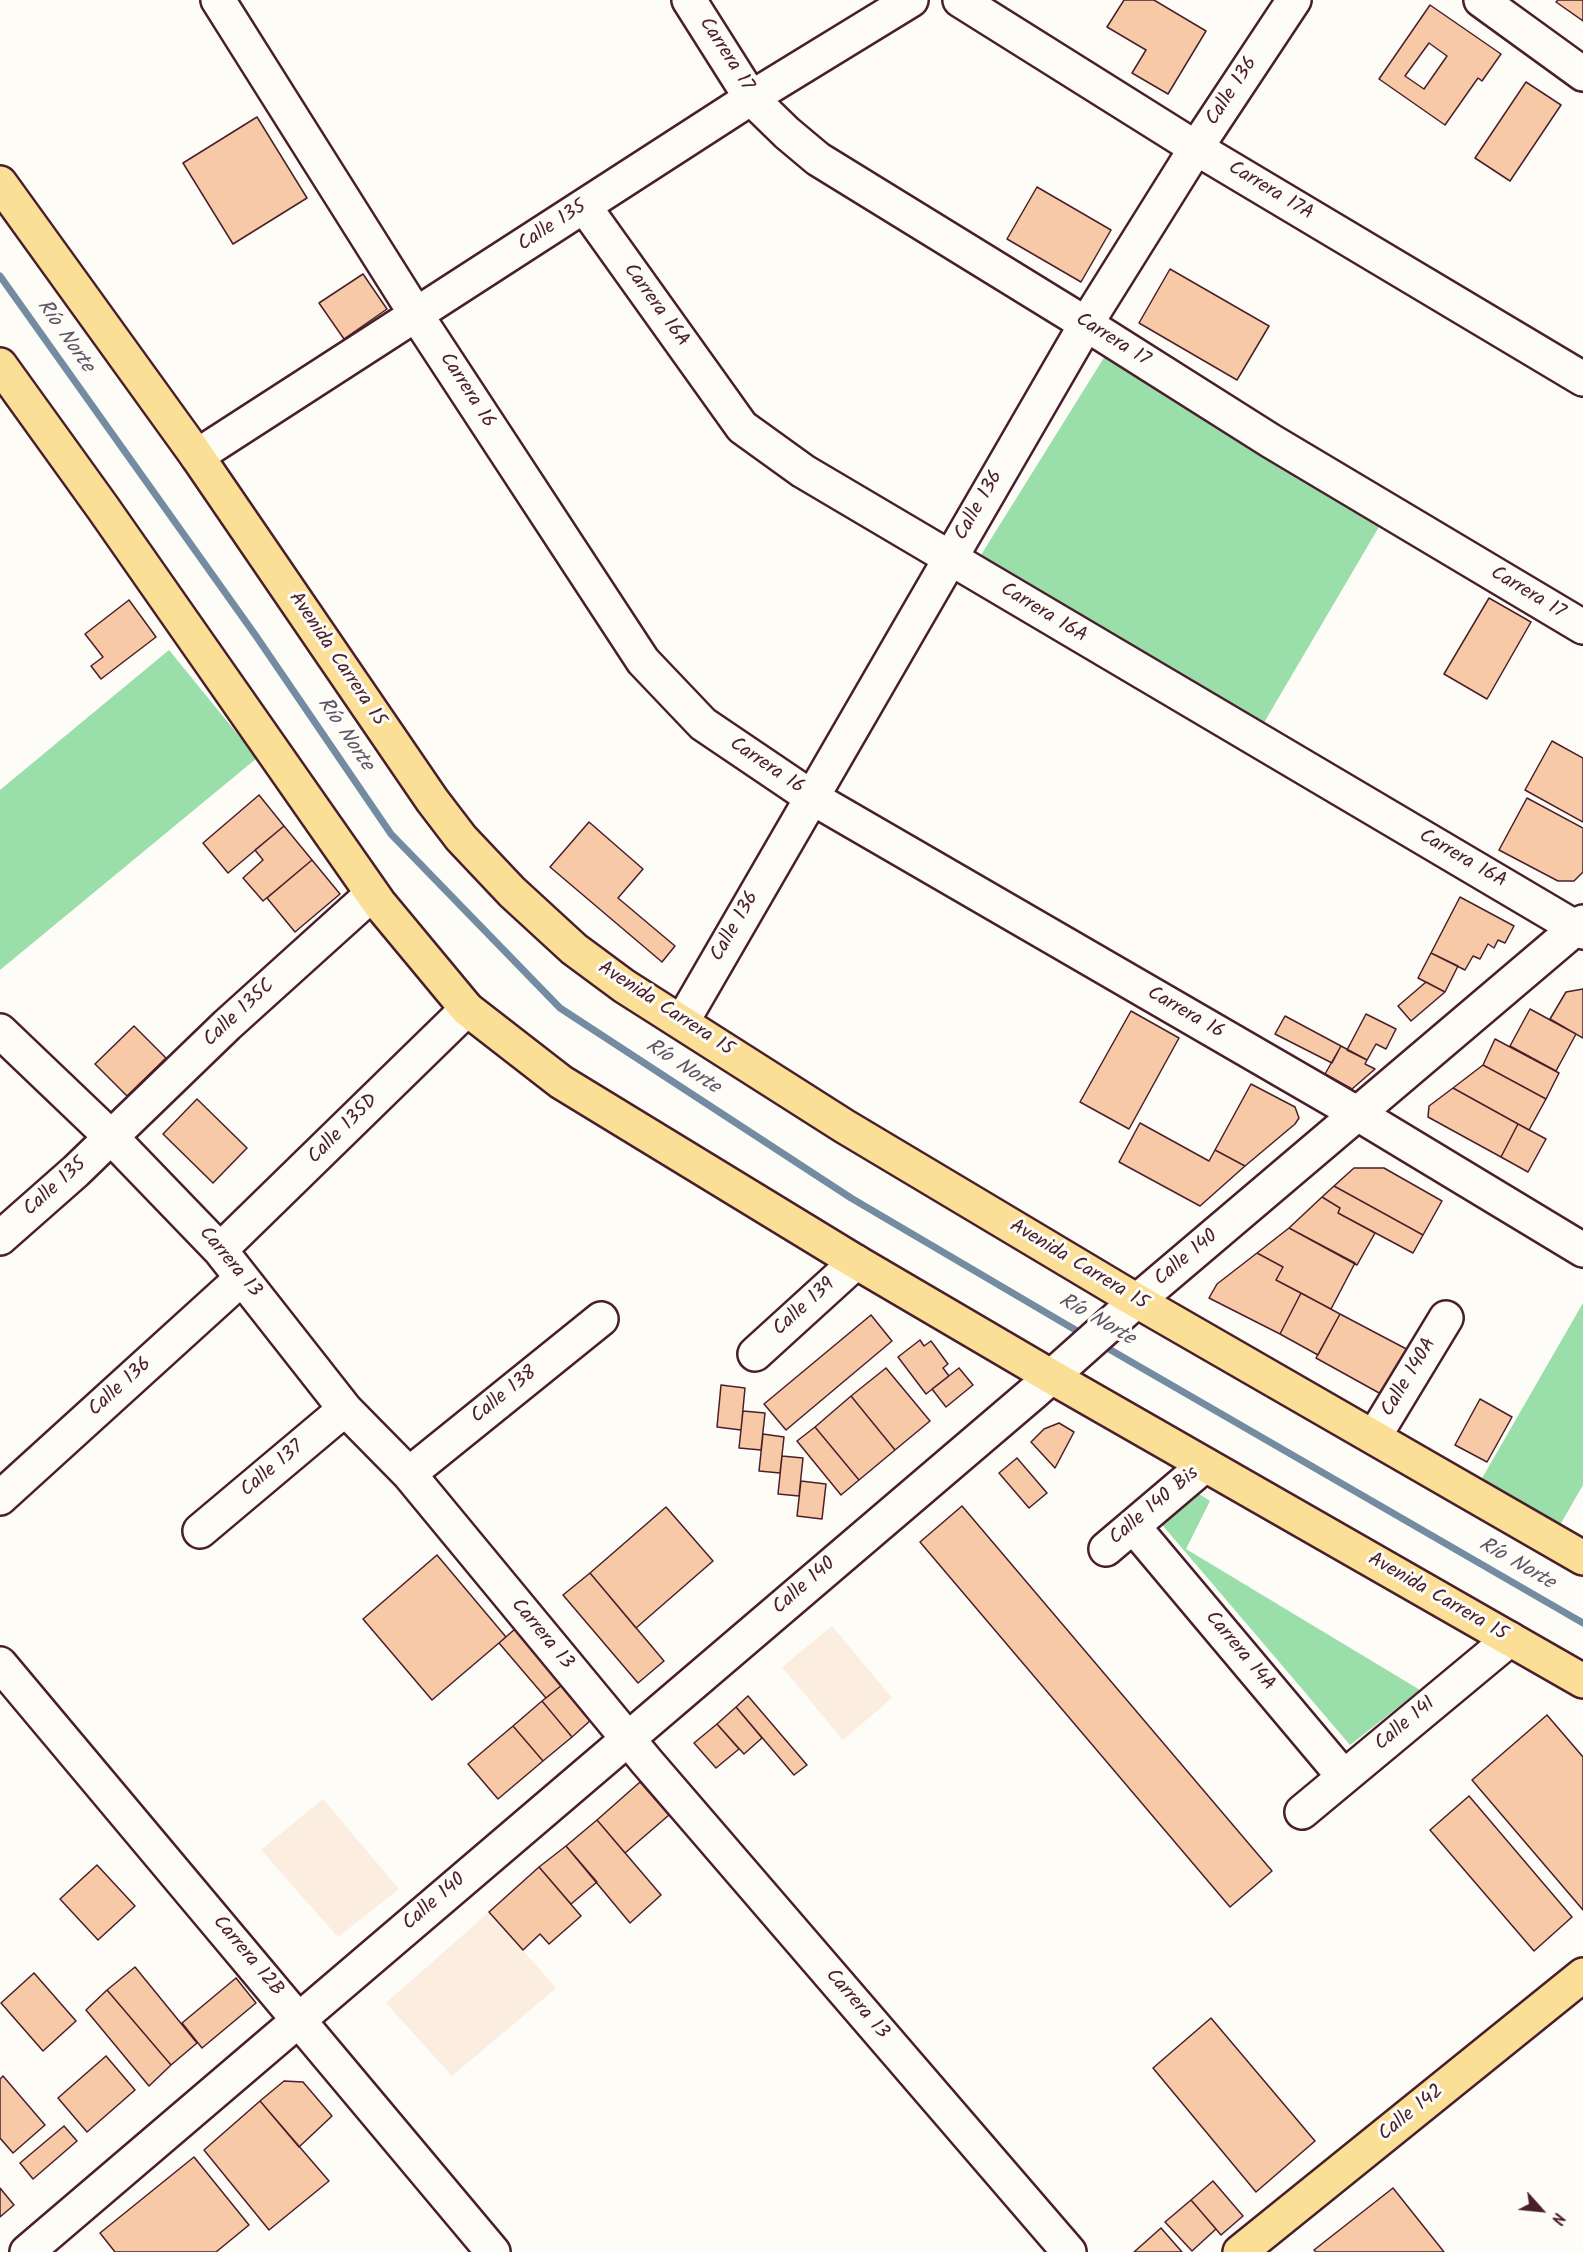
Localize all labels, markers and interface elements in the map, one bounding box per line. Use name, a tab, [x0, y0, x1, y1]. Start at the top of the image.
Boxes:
street label: Carrera 17	[692, 14, 758, 96]
street label: Calle 136	[1202, 53, 1264, 131]
street label: Carrera 17A	[1223, 157, 1317, 227]
street label: Calle 135	[514, 196, 592, 258]
street label: Carrera 16A	[617, 260, 693, 352]
water label: Río Norte	[30, 296, 98, 378]
street label: Carrera 17	[1070, 309, 1154, 373]
street label: Carrera 16	[433, 349, 499, 433]
street label: Calle 136	[950, 467, 1010, 545]
street label: Carrera 17	[1485, 562, 1569, 626]
street label: Carrera 16A	[995, 579, 1091, 649]
street label: Avenida Carrera 15	[282, 588, 390, 732]
water label: Río Norte	[310, 693, 378, 777]
street label: Carrera 16	[724, 733, 808, 801]
street label: Carrera 16A	[1414, 825, 1510, 895]
street label: Calle 136	[706, 888, 766, 966]
street label: Avenida Carrera 15	[593, 957, 737, 1063]
street label: Calle 135C	[199, 975, 281, 1053]
street label: Carrera 16	[1142, 982, 1228, 1046]
water label: Río Norte	[640, 1035, 724, 1101]
street label: Calle 135D	[304, 1090, 384, 1170]
street label: Calle 135	[20, 1153, 92, 1223]
street label: Avenida Carrera 15	[1005, 1215, 1151, 1317]
street label: Carrera 13	[192, 1223, 266, 1303]
street label: Calle 140	[1150, 1226, 1224, 1292]
street label: Calle 139	[769, 1274, 841, 1342]
water label: Río Norte	[1054, 1289, 1138, 1353]
street label: Calle 140A	[1377, 1334, 1443, 1422]
street label: Calle 136	[84, 1353, 158, 1423]
street label: Calle 138	[467, 1362, 543, 1430]
street label: Calle 137	[237, 1437, 309, 1503]
street label: Calle 140 Bis	[1105, 1463, 1205, 1551]
water label: Río Norte	[1474, 1533, 1558, 1597]
street label: Avenida Carrera 15	[1363, 1548, 1511, 1648]
street label: Calle 140	[769, 1553, 841, 1621]
street label: Carrera 13	[504, 1595, 578, 1675]
street label: Carrera 14A	[1199, 1607, 1279, 1697]
street label: Calle 141	[1371, 1693, 1441, 1757]
street label: Calle 140	[399, 1869, 471, 1937]
street label: Carrera 12B	[206, 1912, 288, 2002]
street label: Carrera 13	[819, 1965, 893, 2045]
street label: Calle 142	[1374, 2080, 1450, 2148]
north arrow	[1511, 2180, 1571, 2240]
text: N	[1544, 2208, 1571, 2229]

